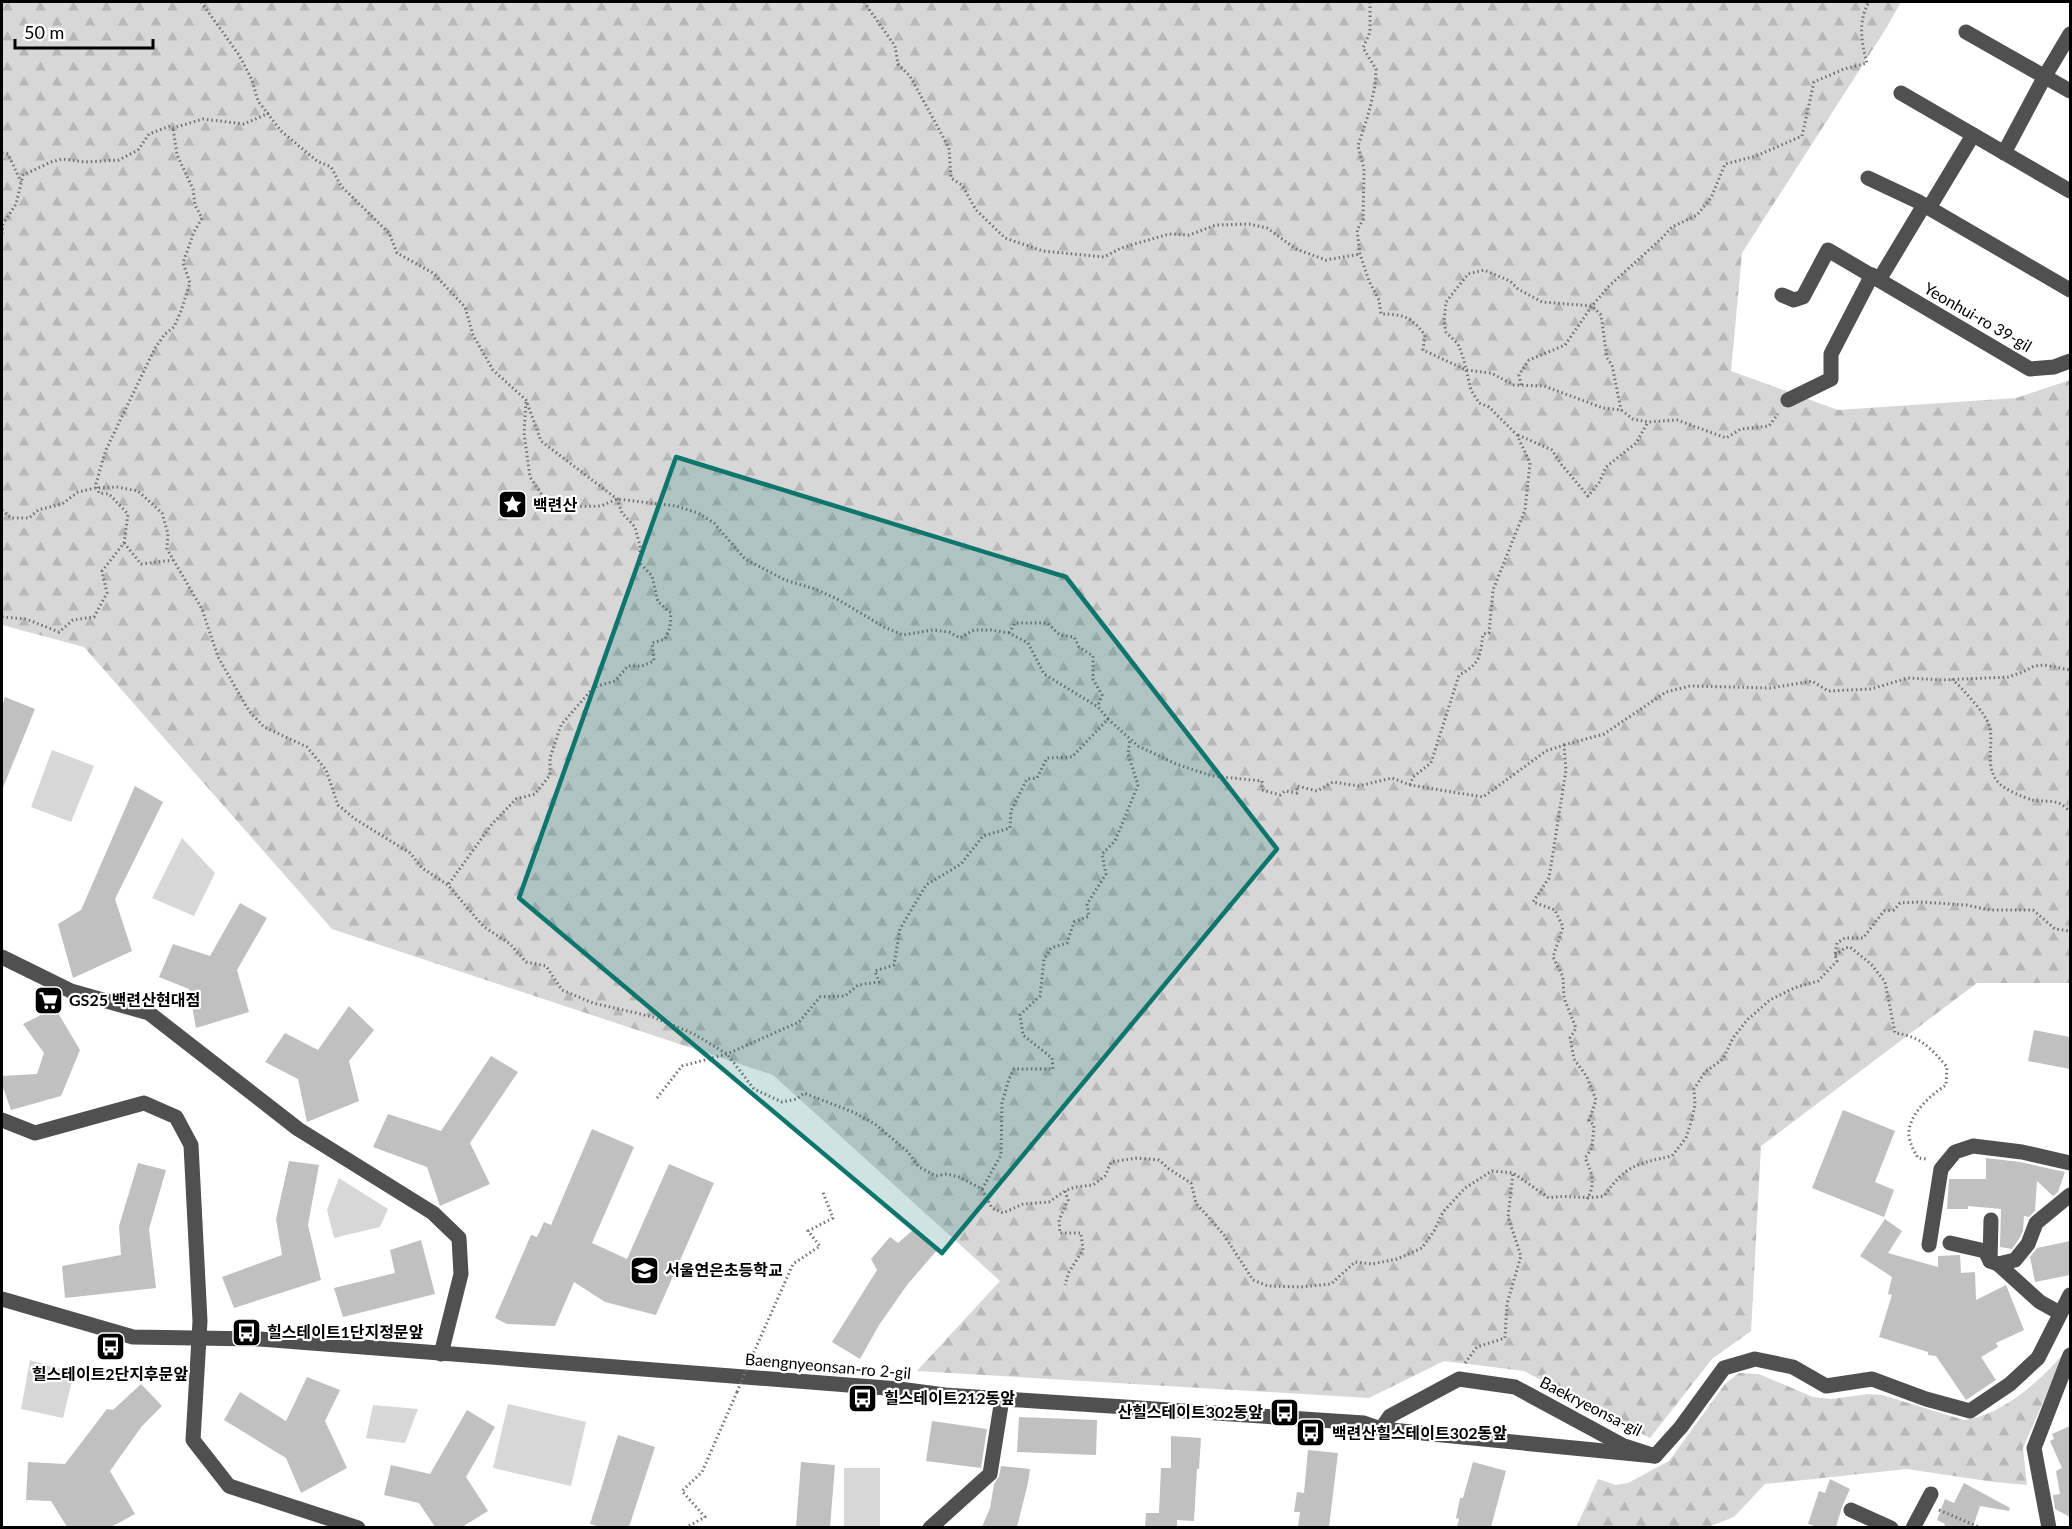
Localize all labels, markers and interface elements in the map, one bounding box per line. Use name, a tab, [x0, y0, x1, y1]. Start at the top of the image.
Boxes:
scale bar	[15, 12, 153, 50]
text: 50 m	[24, 21, 64, 43]
street label: Yeonhui-ro 39-gil	[1921, 278, 2036, 355]
place icon: 백련산	[496, 489, 528, 521]
place label: 백련산	[533, 495, 577, 514]
supermarket icon: GS25 백련산현대점	[32, 984, 64, 1016]
place label: GS25 백련산현대점	[69, 990, 200, 1009]
school or university icon: 서울연은초등학교	[628, 1254, 660, 1286]
place label: 서울연은초등학교	[665, 1260, 783, 1279]
bus stop icon: 힐스테이트1단지정문앞	[230, 1316, 262, 1348]
place label: 힐스테이트1단지정문앞	[267, 1322, 424, 1341]
bus stop icon: 힐스테이트2단지후문앞	[94, 1330, 126, 1362]
street label: Baengnyeonsan-ro 2-gil	[744, 1349, 912, 1382]
place label: 힐스테이트2단지후문앞	[32, 1364, 189, 1383]
street label: Baekryeonsa-gil	[1537, 1372, 1645, 1439]
bus stop icon: 힐스테이트212동앞	[847, 1382, 879, 1414]
place label: 힐스테이트212동앞	[884, 1388, 1015, 1407]
bus stop icon: 산힐스테이트302동앞	[1268, 1396, 1300, 1428]
place label: 산힐스테이트302동앞	[1117, 1402, 1263, 1421]
bus stop icon: 백련산힐스테이트302동앞	[1295, 1417, 1327, 1449]
place label: 백련산힐스테이트302동앞	[1332, 1423, 1507, 1442]

